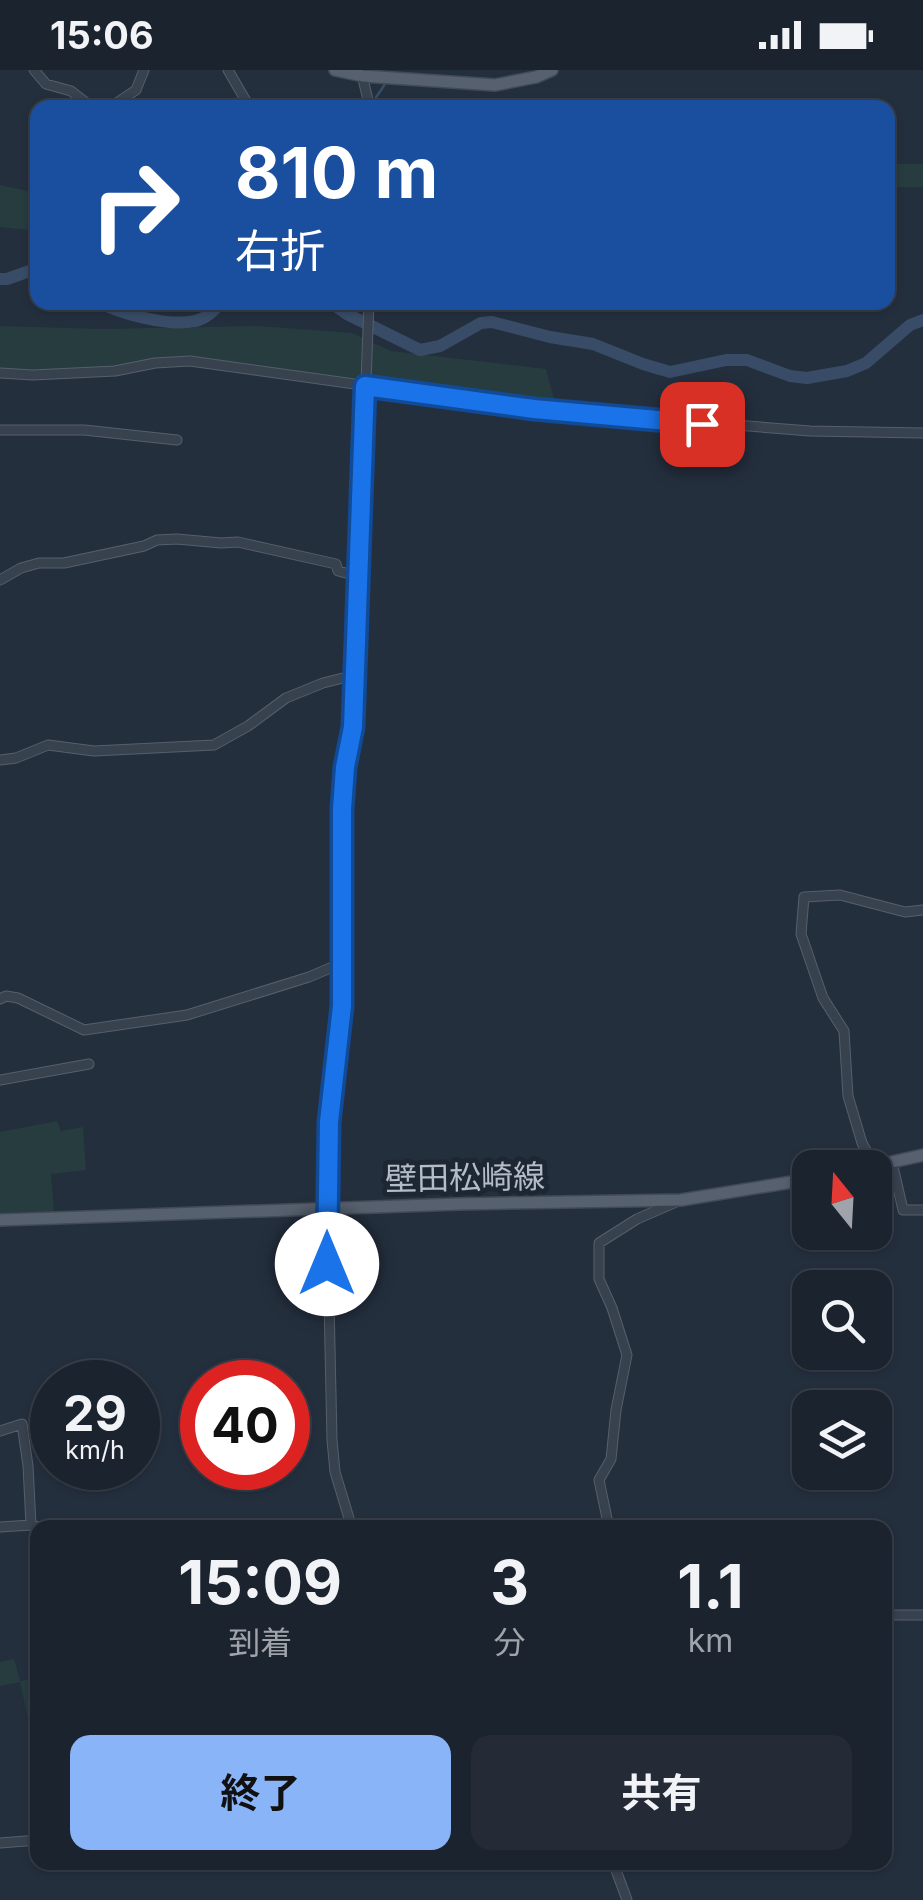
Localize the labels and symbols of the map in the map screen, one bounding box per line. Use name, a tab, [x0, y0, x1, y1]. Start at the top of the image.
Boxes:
pin	[660, 382, 745, 467]
north arrow	[792, 1150, 892, 1250]
street label: 壁田松崎線	[385, 1157, 545, 1198]
position arrow	[275, 1212, 379, 1316]
speed limit sign: 40	[180, 1360, 310, 1490]

